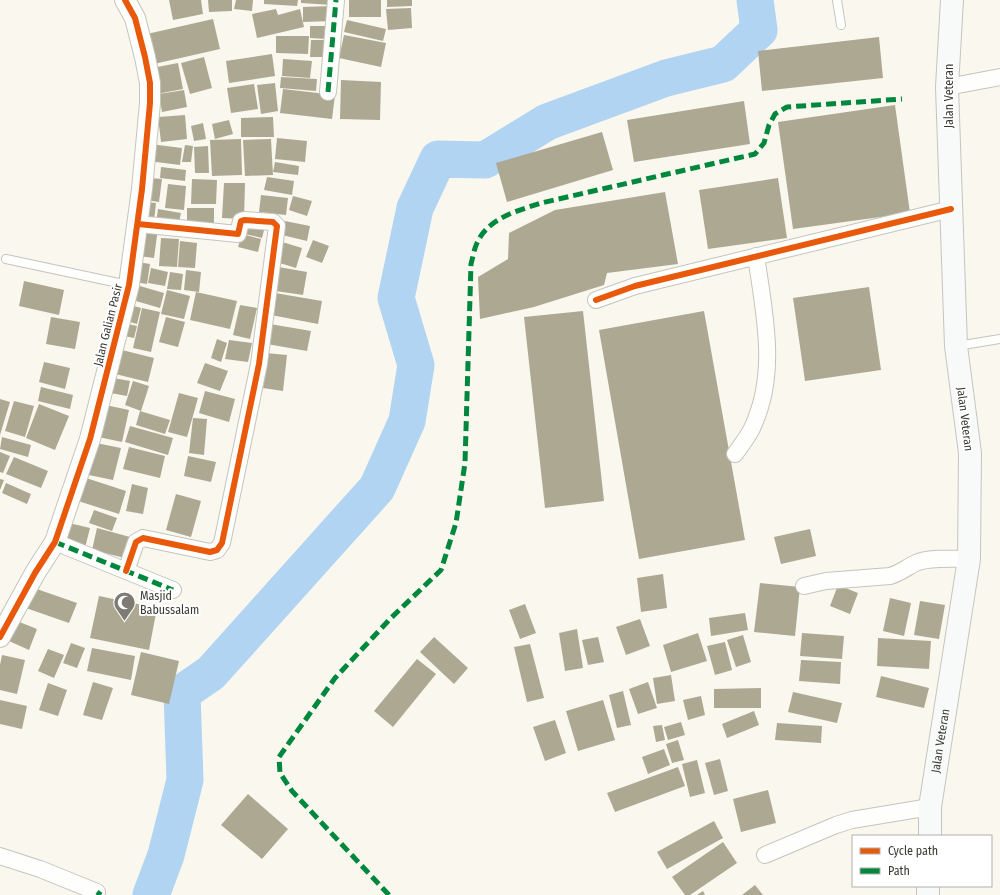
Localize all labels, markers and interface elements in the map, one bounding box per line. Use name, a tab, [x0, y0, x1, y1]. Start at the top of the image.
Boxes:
street label: Jalan Veteran	[942, 64, 956, 128]
street label: Jalan Galian Pasir	[91, 281, 125, 368]
street label: Jalan Veteran	[954, 386, 976, 452]
place label: Masjid Babussalam	[140, 589, 199, 617]
mosque icon: Masjid Babussalam	[111, 590, 137, 623]
street label: Jalan Veteran	[928, 708, 952, 774]
legend	[852, 835, 992, 887]
text: Cycle path	[888, 844, 938, 858]
text: Path	[888, 864, 910, 878]

